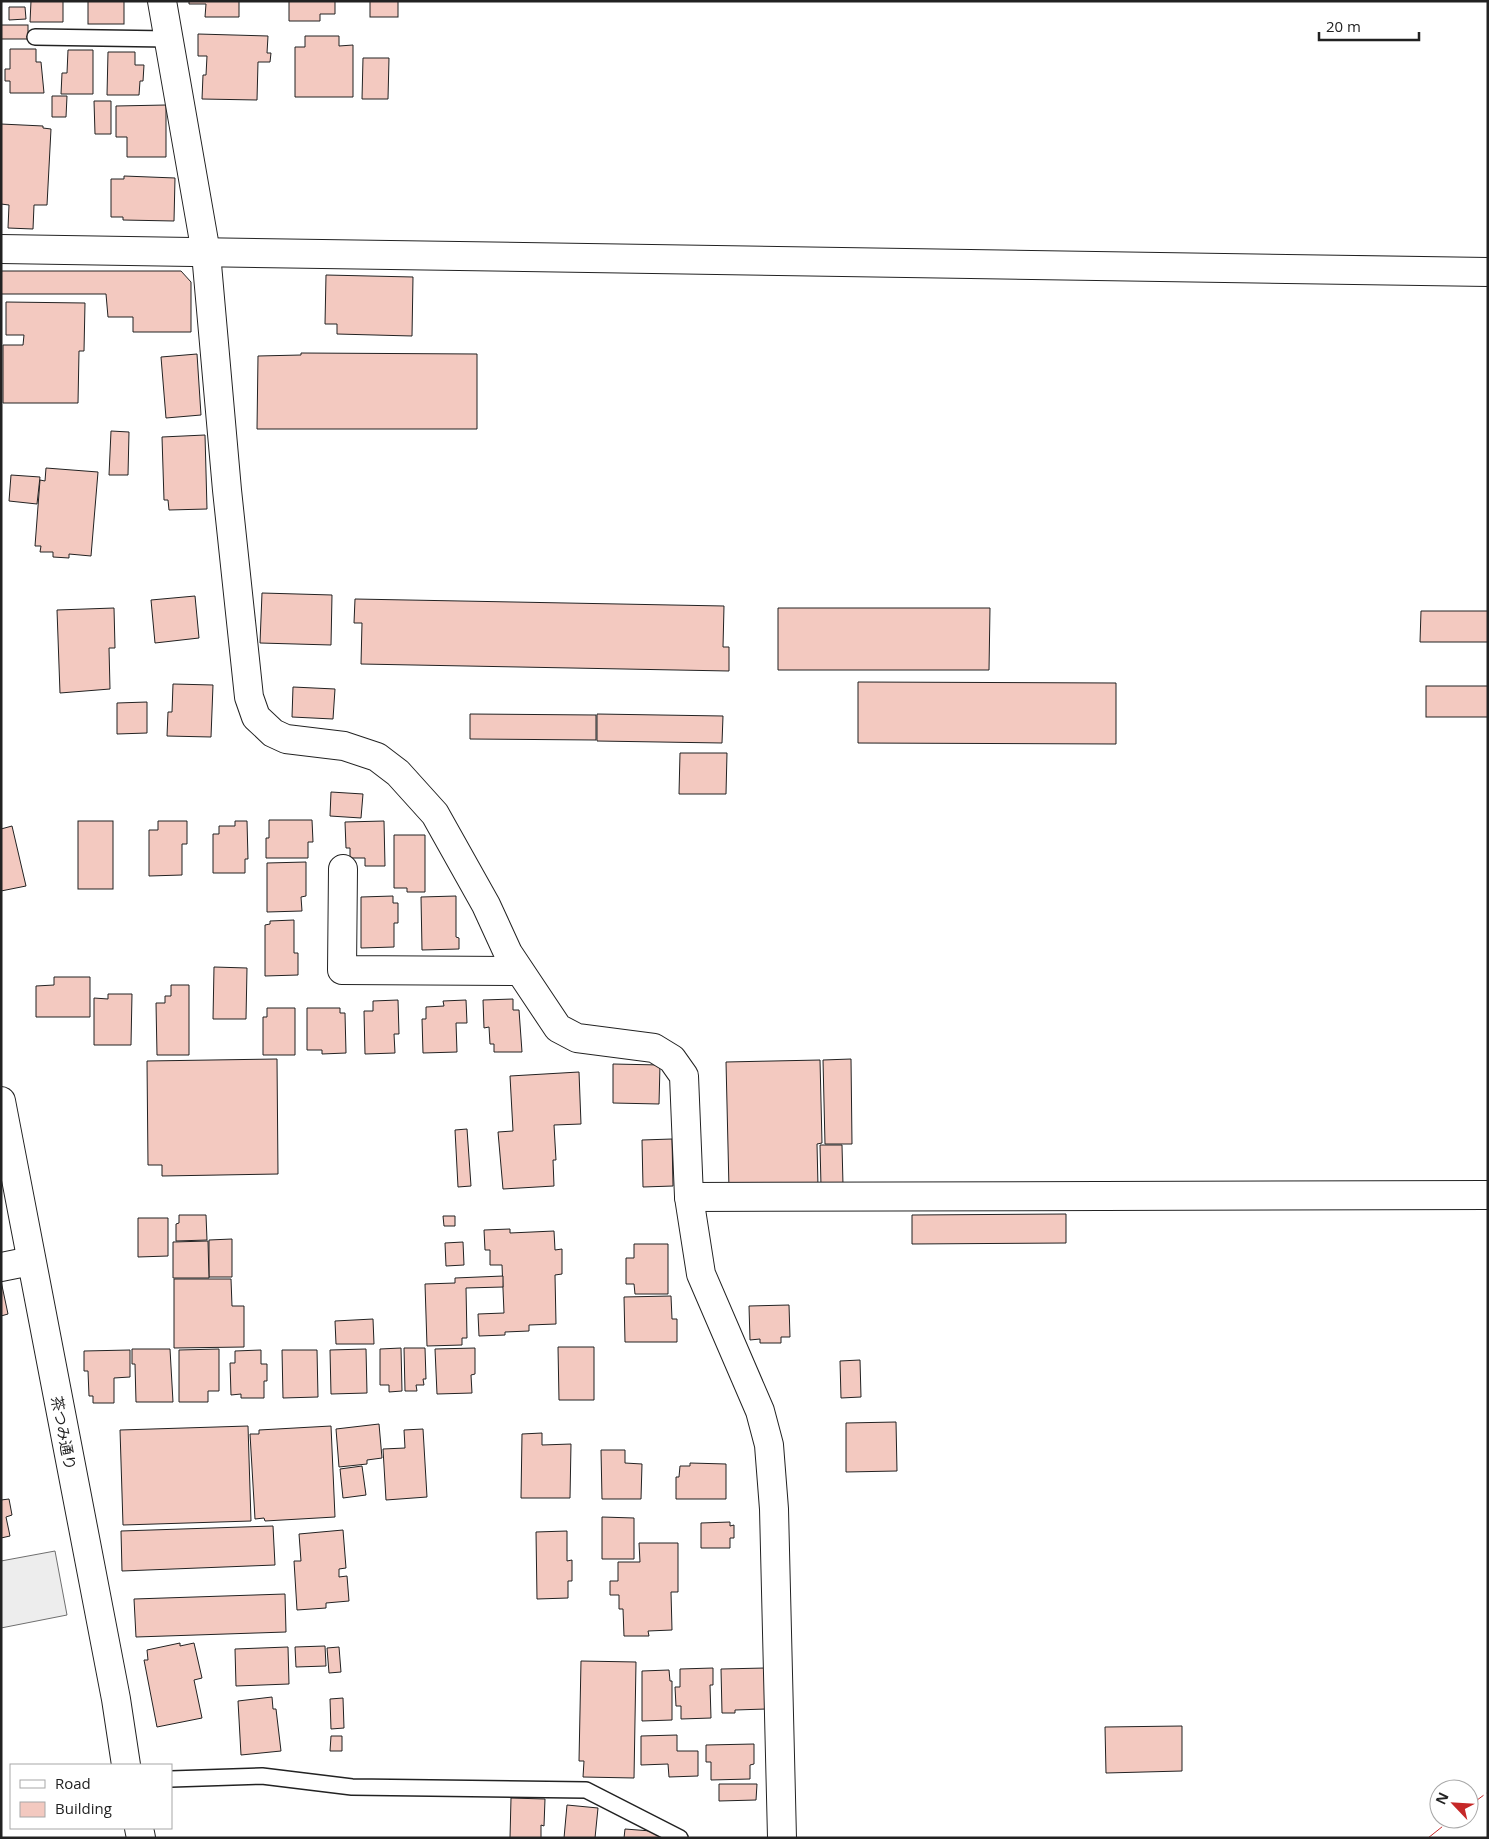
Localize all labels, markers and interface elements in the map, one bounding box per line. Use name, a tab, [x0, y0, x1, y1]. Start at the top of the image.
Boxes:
scale bar	[1319, 10, 1419, 42]
text: 20 m	[1326, 16, 1361, 36]
street label: 茶つみ通り	[47, 1394, 81, 1472]
legend	[10, 1764, 172, 1829]
text: Road	[55, 1773, 91, 1793]
north arrow	[1429, 1779, 1479, 1829]
text: N	[1431, 1789, 1453, 1807]
text: Building	[55, 1798, 112, 1818]

